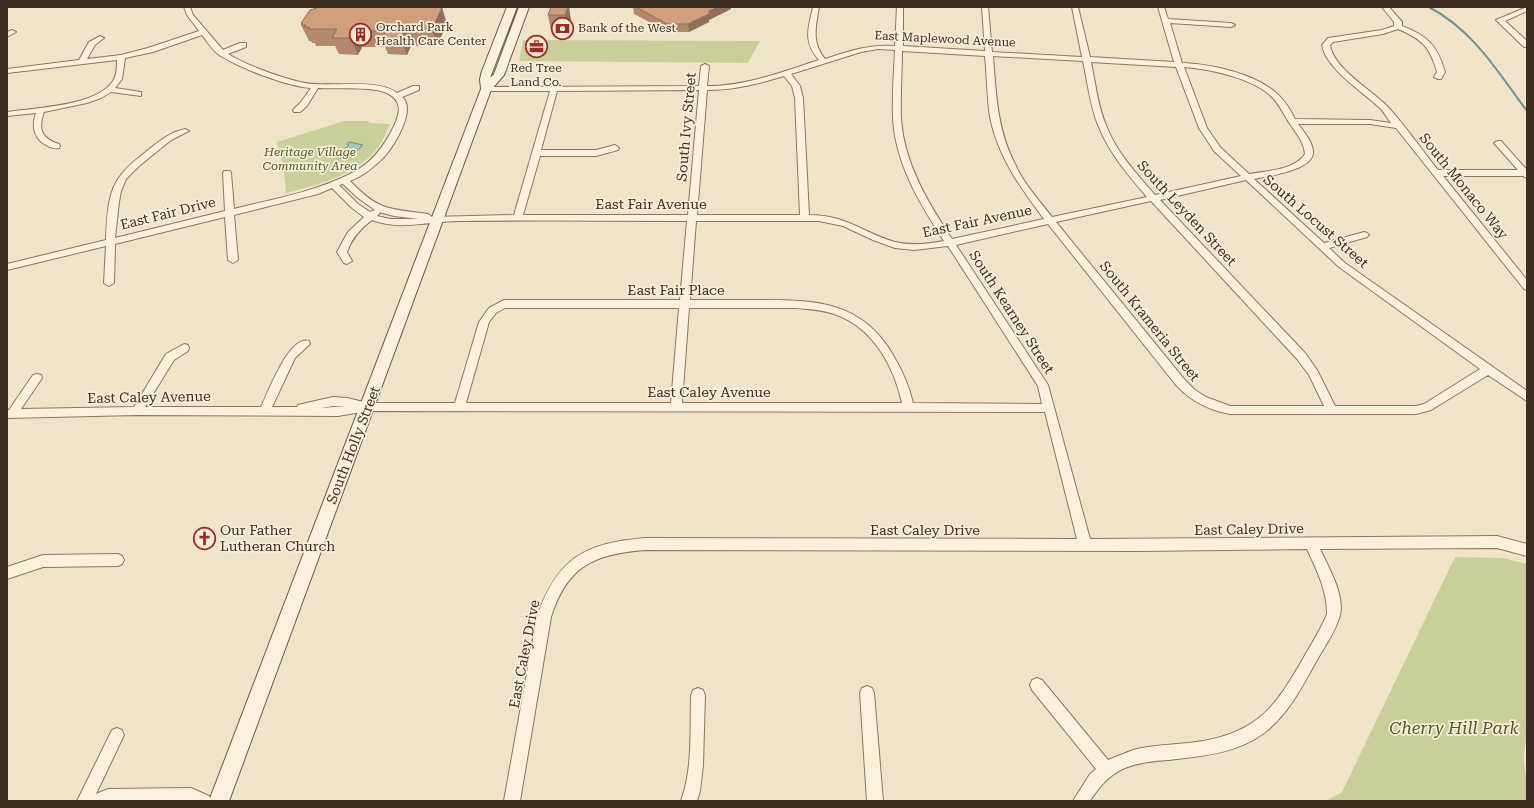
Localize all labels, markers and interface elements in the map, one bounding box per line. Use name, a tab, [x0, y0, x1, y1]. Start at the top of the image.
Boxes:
bank icon: Bank of the West	[549, 15, 575, 41]
place label: Orchard Park Health Care Center	[376, 20, 486, 48]
building icon: Orchard Park Health Care Center	[348, 21, 374, 47]
place label: Bank of the West	[578, 21, 676, 35]
street label: East Maplewood Avenue	[874, 28, 1016, 50]
office icon: Red Tree Land Co.	[523, 34, 549, 60]
place label: Red Tree Land Co.	[510, 61, 562, 89]
street label: South Ivy Street	[673, 72, 699, 182]
street label: South Monaco Way	[1416, 130, 1512, 243]
park label: Heritage Village Community Area	[262, 145, 358, 173]
street label: South Leyden Street	[1134, 157, 1240, 269]
street label: South Locust Street	[1260, 171, 1372, 271]
street label: East Fair Drive	[119, 193, 218, 233]
street label: East Fair Avenue	[595, 196, 707, 212]
street label: East Fair Avenue	[921, 202, 1033, 240]
street label: South Kearney Street	[966, 247, 1058, 377]
street label: South Krameria Street	[1097, 258, 1203, 384]
street label: East Fair Place	[627, 282, 725, 298]
street label: South Holly Street	[323, 384, 383, 506]
street label: East Caley Avenue	[647, 384, 771, 400]
street label: East Caley Avenue	[87, 388, 211, 406]
street label: East Caley Drive	[1194, 520, 1304, 538]
place label: Our Father Lutheran Church	[220, 522, 335, 554]
street label: East Caley Drive	[870, 522, 980, 538]
church icon: Our Father Lutheran Church	[191, 525, 217, 551]
street label: East Caley Drive	[506, 598, 542, 709]
park label: Cherry Hill Park	[1389, 718, 1519, 738]

